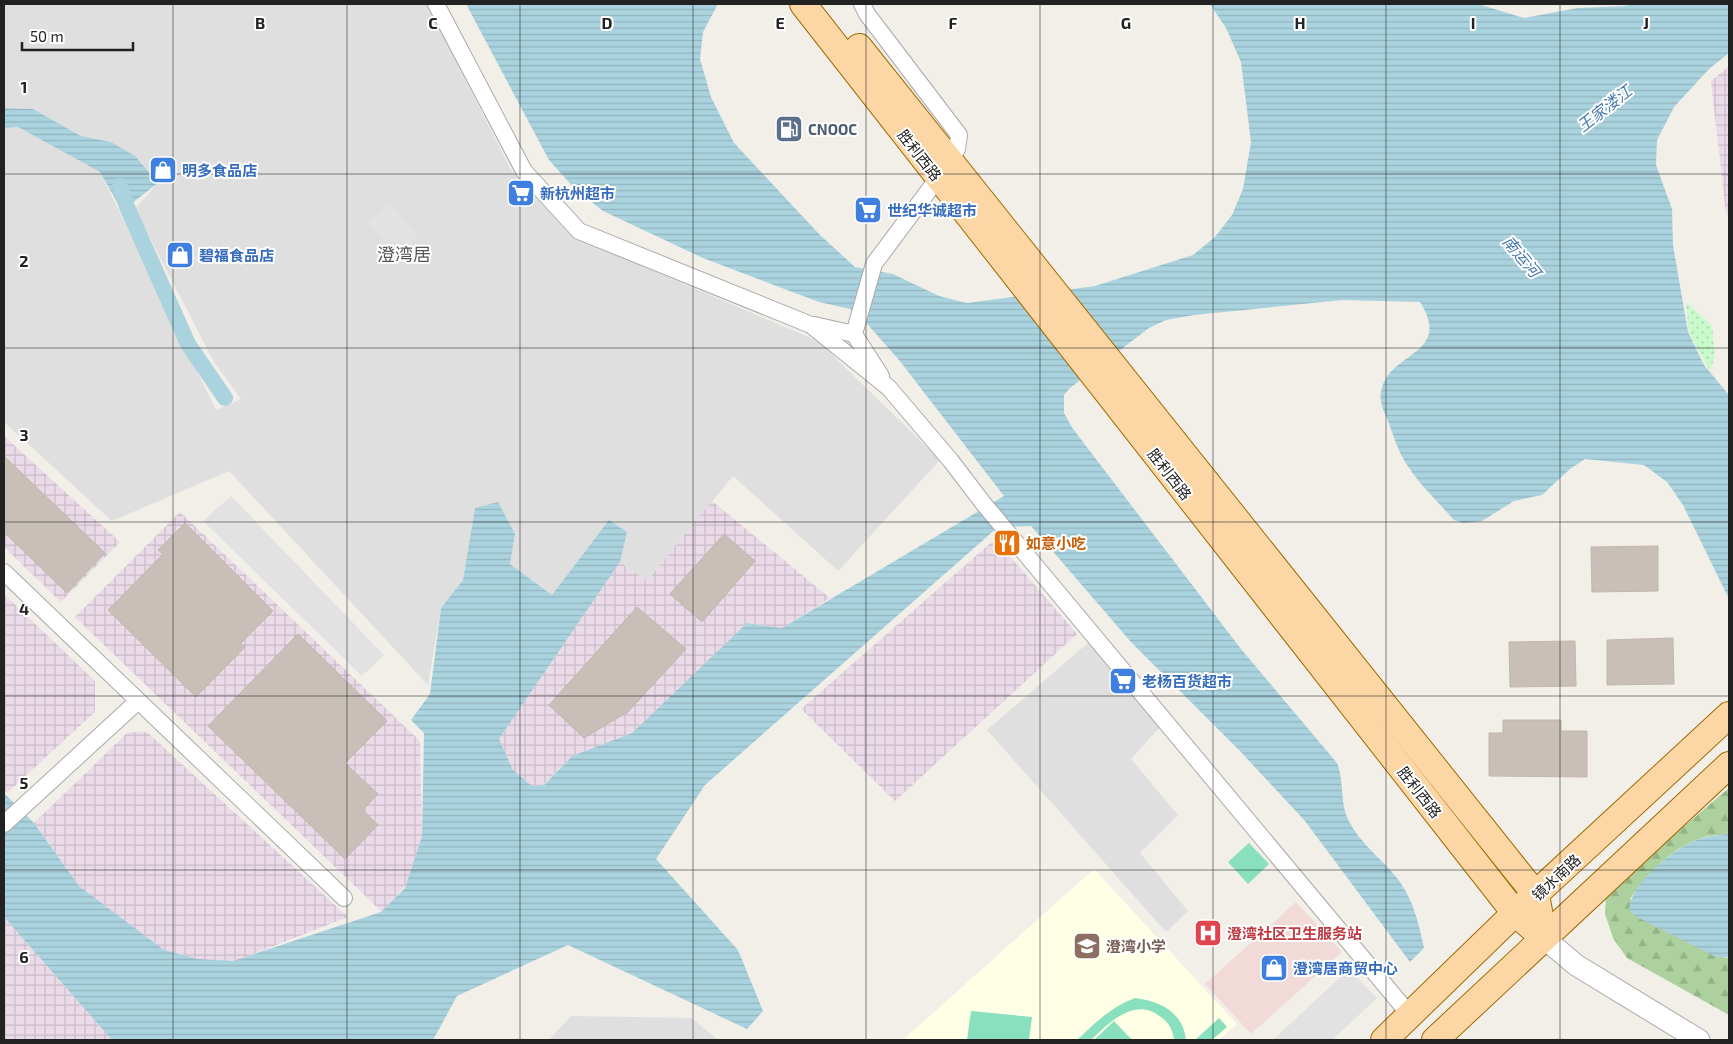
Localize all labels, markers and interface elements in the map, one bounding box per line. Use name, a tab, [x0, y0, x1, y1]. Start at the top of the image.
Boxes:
text: B	[255, 13, 265, 32]
text: C	[428, 13, 438, 32]
text: D	[602, 13, 613, 32]
text: E	[775, 13, 785, 32]
text: F	[949, 13, 958, 32]
text: G	[1121, 13, 1131, 32]
text: H	[1294, 13, 1306, 32]
text: I	[1471, 13, 1475, 32]
text: J	[1643, 13, 1649, 32]
scale bar	[22, 20, 134, 52]
text: 50 m	[30, 27, 64, 45]
text: 1	[21, 77, 27, 96]
water label: 王家溇江	[1573, 80, 1637, 135]
fuel station icon: CNOOC	[774, 114, 804, 144]
place label: CNOOC	[808, 120, 857, 138]
street label: 胜利西路	[894, 126, 946, 184]
shop icon: 明多食品店	[148, 155, 178, 185]
place label: 明多食品店	[182, 161, 257, 179]
supermarket icon: 新杭州超市	[506, 178, 536, 208]
place label: 新杭州超市	[540, 184, 615, 202]
supermarket icon: 世纪华诚超市	[853, 195, 883, 225]
place label: 世纪华诚超市	[887, 201, 977, 219]
water label: 南运河	[1499, 232, 1547, 283]
shop icon: 碧福食品店	[165, 240, 195, 270]
district label: 澄湾居	[377, 243, 431, 265]
place label: 碧福食品店	[199, 246, 274, 264]
text: 2	[19, 251, 29, 270]
text: 3	[19, 425, 29, 444]
street label: 胜利西路	[1144, 445, 1196, 503]
restaurant icon: 如意小吃	[992, 528, 1022, 558]
place label: 如意小吃	[1026, 534, 1086, 552]
text: 4	[19, 599, 29, 618]
supermarket icon: 老杨百货超市	[1108, 666, 1138, 696]
place label: 老杨百货超市	[1142, 672, 1232, 690]
street label: 胜利西路	[1394, 763, 1446, 821]
text: 5	[20, 773, 29, 792]
street label: 镜水南路	[1528, 850, 1584, 904]
hospital icon: 澄湾社区卫生服务站	[1193, 918, 1223, 948]
place label: 澄湾社区卫生服务站	[1227, 924, 1362, 942]
school or university icon: 澄湾小学	[1072, 931, 1102, 961]
place label: 澄湾小学	[1106, 937, 1166, 955]
text: 6	[19, 947, 29, 966]
shop icon: 澄湾居商贸中心	[1259, 953, 1289, 983]
place label: 澄湾居商贸中心	[1293, 959, 1398, 977]

